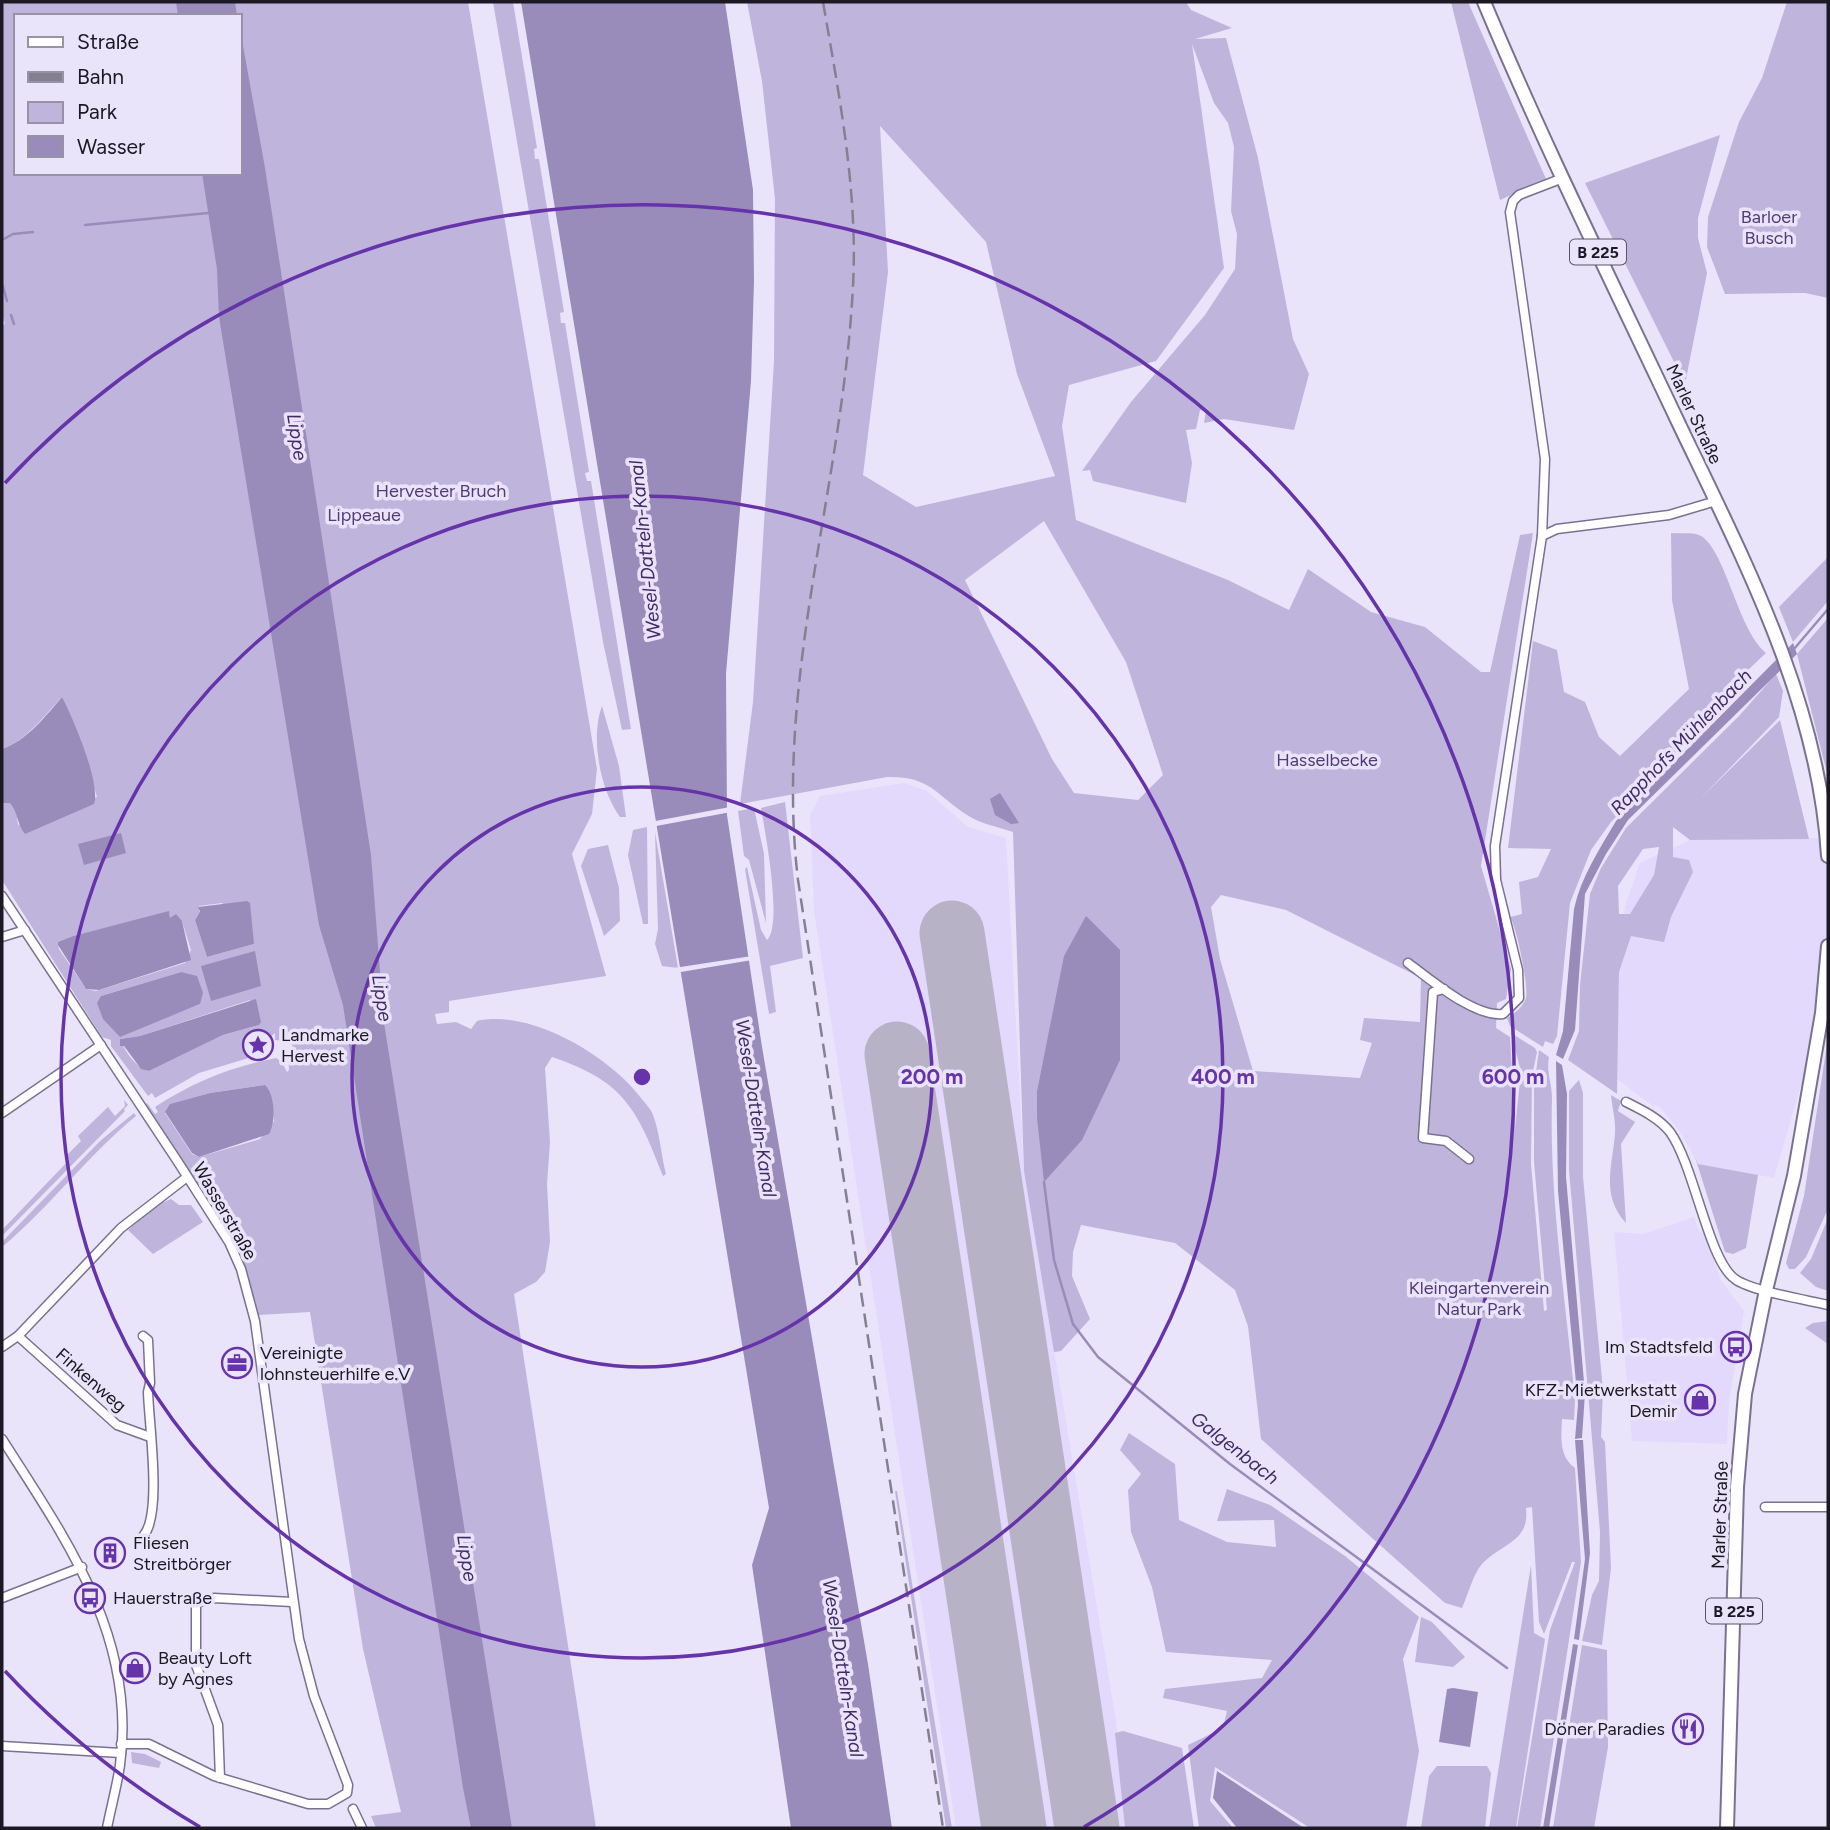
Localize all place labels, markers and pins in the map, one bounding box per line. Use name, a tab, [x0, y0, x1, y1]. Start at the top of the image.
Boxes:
place label: Landmarke Hervest	[281, 1024, 369, 1067]
place icon: Landmarke Hervest	[241, 1028, 275, 1062]
centre of rings	[630, 1065, 654, 1089]
bus stop icon: Im Stadtsfeld	[1719, 1330, 1753, 1364]
place label: Im Stadtsfeld	[1605, 1336, 1713, 1358]
place label: Vereinigte lohnsteuerhilfe e.V	[260, 1342, 411, 1385]
office icon: Vereinigte lohnsteuerhilfe e.V	[220, 1346, 254, 1380]
place label: KFZ-Mietwerkstatt Demir	[1525, 1379, 1677, 1422]
shop icon: KFZ-Mietwerkstatt Demir	[1683, 1383, 1717, 1417]
place label: Fliesen Streitbörger	[133, 1532, 231, 1575]
building icon: Fliesen Streitbörger	[93, 1536, 127, 1570]
bus stop icon: Hauerstraße	[73, 1581, 107, 1615]
place label: Hauerstraße	[113, 1587, 212, 1609]
place label: Beauty Loft by Agnes	[158, 1647, 252, 1690]
shop icon: Beauty Loft by Agnes	[118, 1651, 152, 1685]
restaurant icon: Döner Paradies	[1671, 1712, 1705, 1746]
place label: Döner Paradies	[1544, 1718, 1665, 1740]

